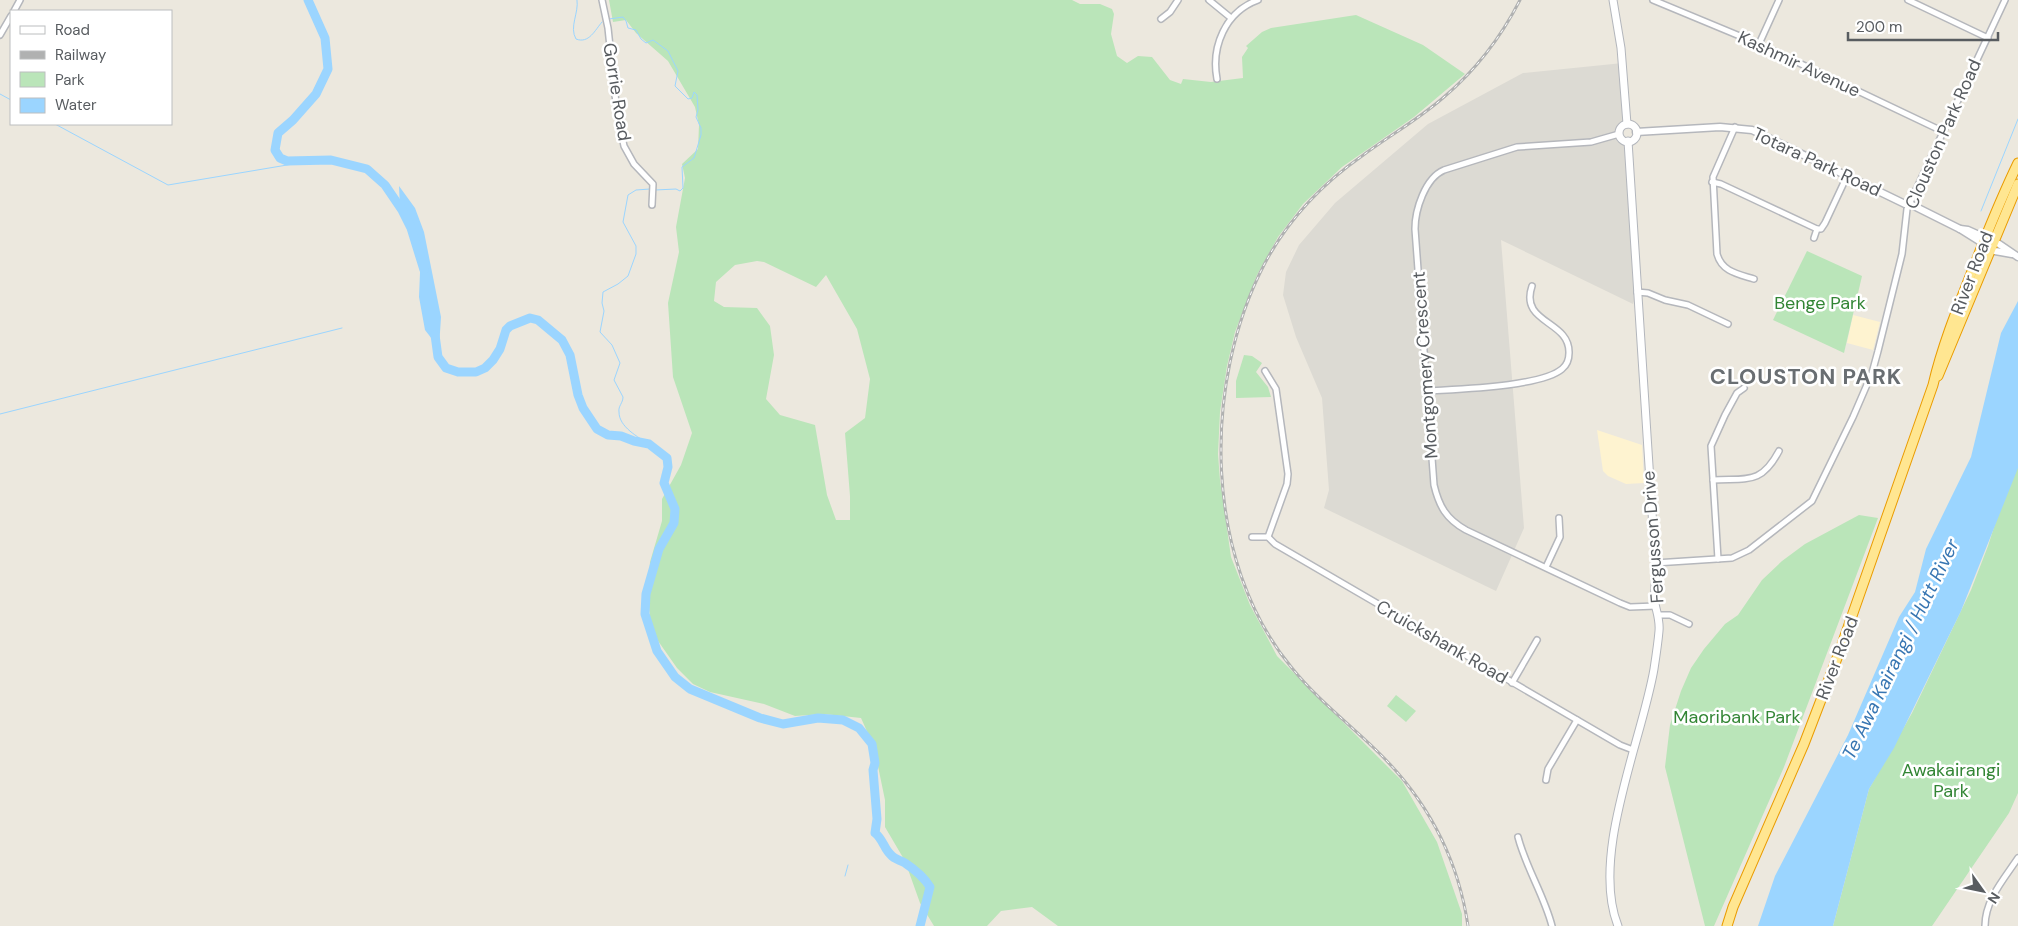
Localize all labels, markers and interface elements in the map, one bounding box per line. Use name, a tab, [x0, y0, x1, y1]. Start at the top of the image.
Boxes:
legend	[10, 10, 172, 125]
scale bar	[1848, 10, 1998, 42]
text: 200 m	[1856, 17, 1902, 37]
text: Road	[55, 20, 90, 40]
street label: Kashmir Avenue	[1734, 25, 1864, 103]
street label: Gorrie Road	[597, 41, 637, 143]
text: Railway	[55, 45, 107, 65]
street label: Clouston Park Road	[1899, 55, 1987, 213]
text: Park	[55, 70, 85, 90]
text: Water	[55, 95, 97, 115]
street label: Totara Park Road	[1749, 122, 1885, 202]
street label: River Road	[1945, 228, 1999, 318]
street label: Montgomery Crescent	[1406, 271, 1444, 459]
park label: Benge Park	[1774, 291, 1866, 315]
district label: CLOUSTON PARK	[1710, 362, 1902, 391]
street label: Fergusson Drive	[1636, 470, 1670, 604]
water label: Te Awa Kairangi / Hutt River	[1836, 534, 1965, 764]
street label: Cruickshank Road	[1372, 595, 1512, 689]
street label: River Road	[1810, 613, 1864, 703]
park label: Maoribank Park	[1673, 705, 1801, 729]
park label: Awakairangi Park	[1902, 758, 2000, 803]
north arrow	[1958, 866, 2008, 916]
text: N	[1984, 889, 2004, 907]

